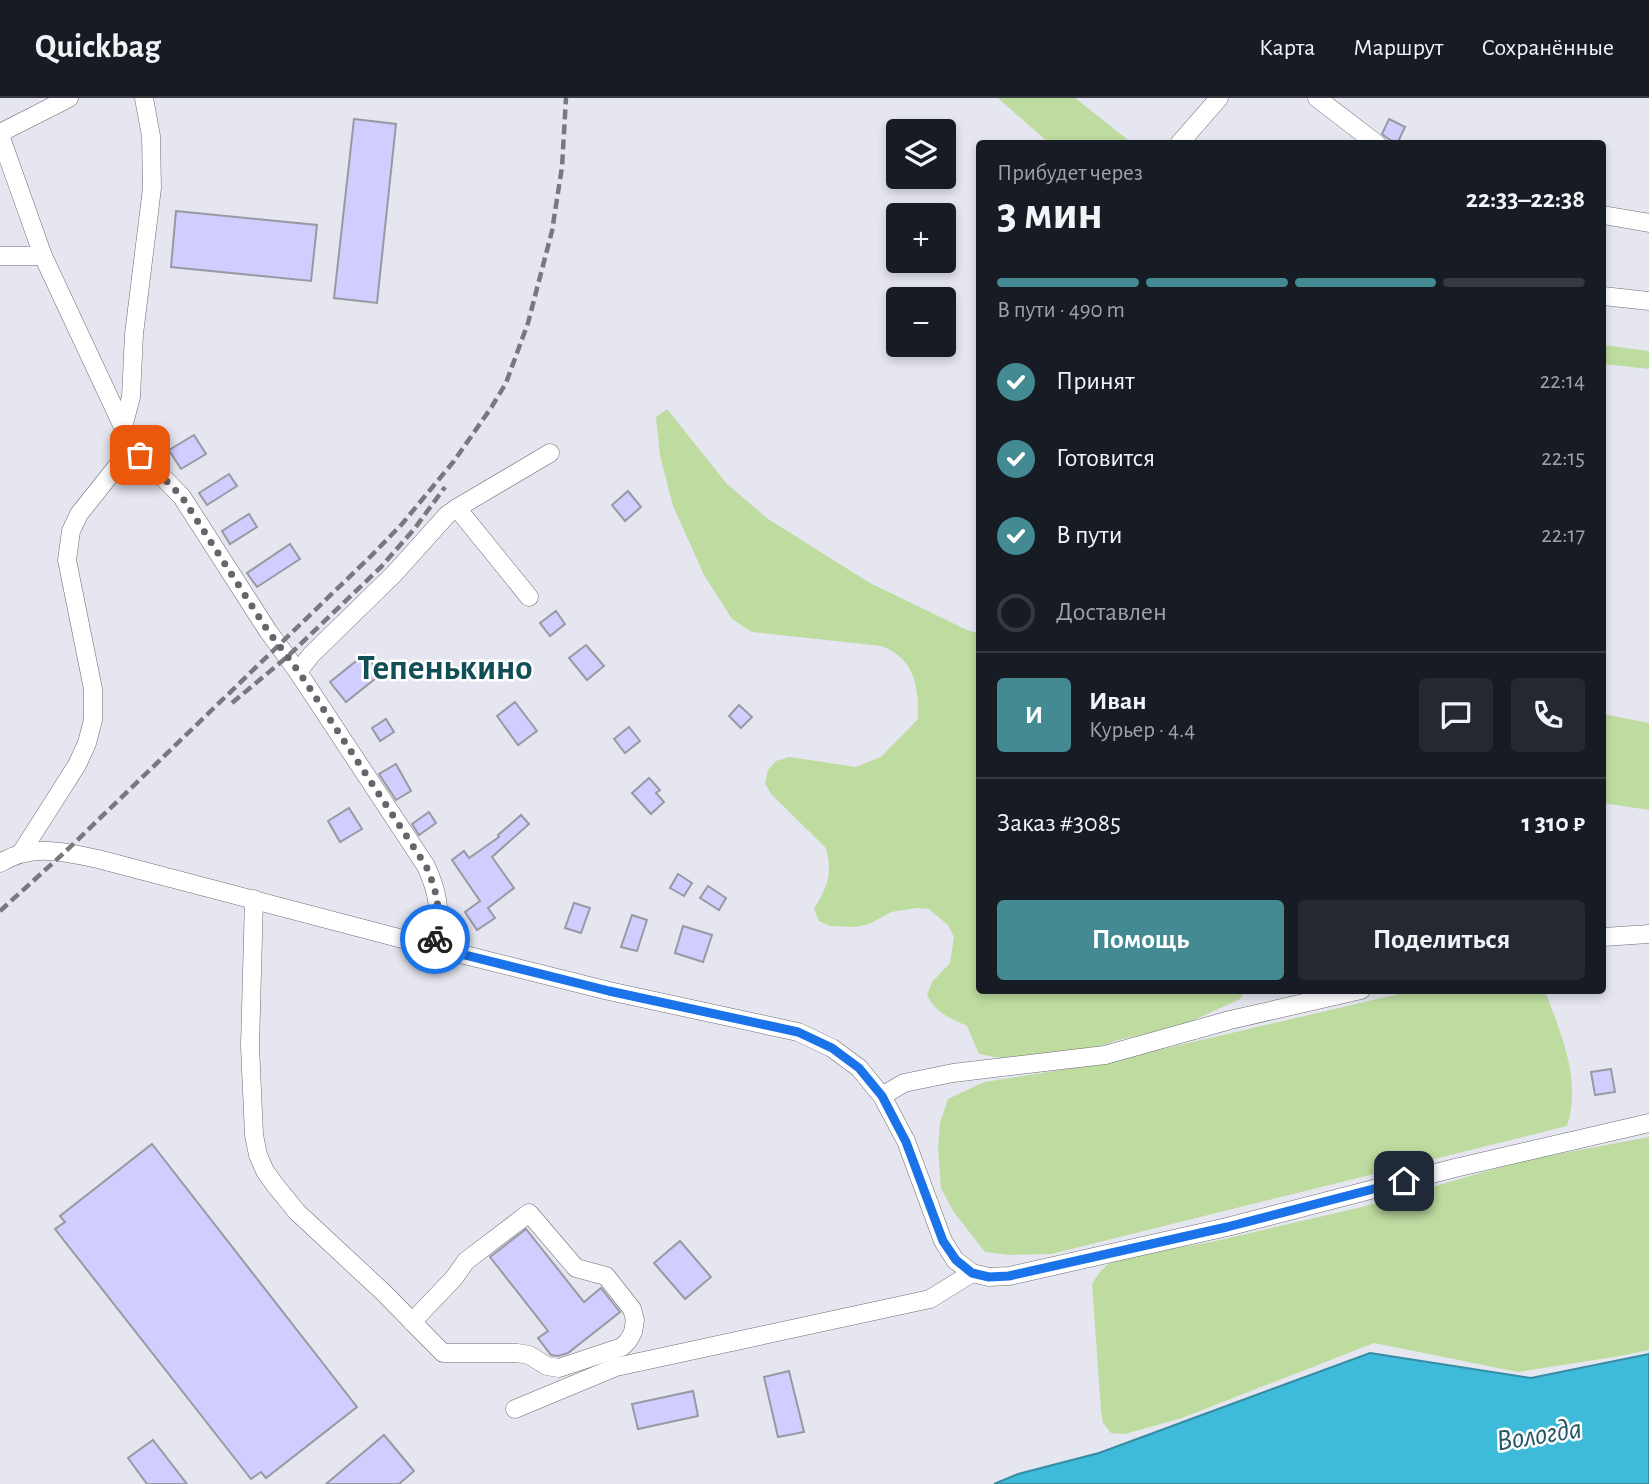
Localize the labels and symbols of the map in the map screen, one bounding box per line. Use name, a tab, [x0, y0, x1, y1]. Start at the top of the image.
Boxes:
pin	[110, 425, 170, 485]
district label: Тепенькино	[358, 651, 532, 686]
courier	[400, 904, 470, 974]
pin	[1374, 1151, 1434, 1211]
water label: Вологда	[1494, 1413, 1584, 1457]

